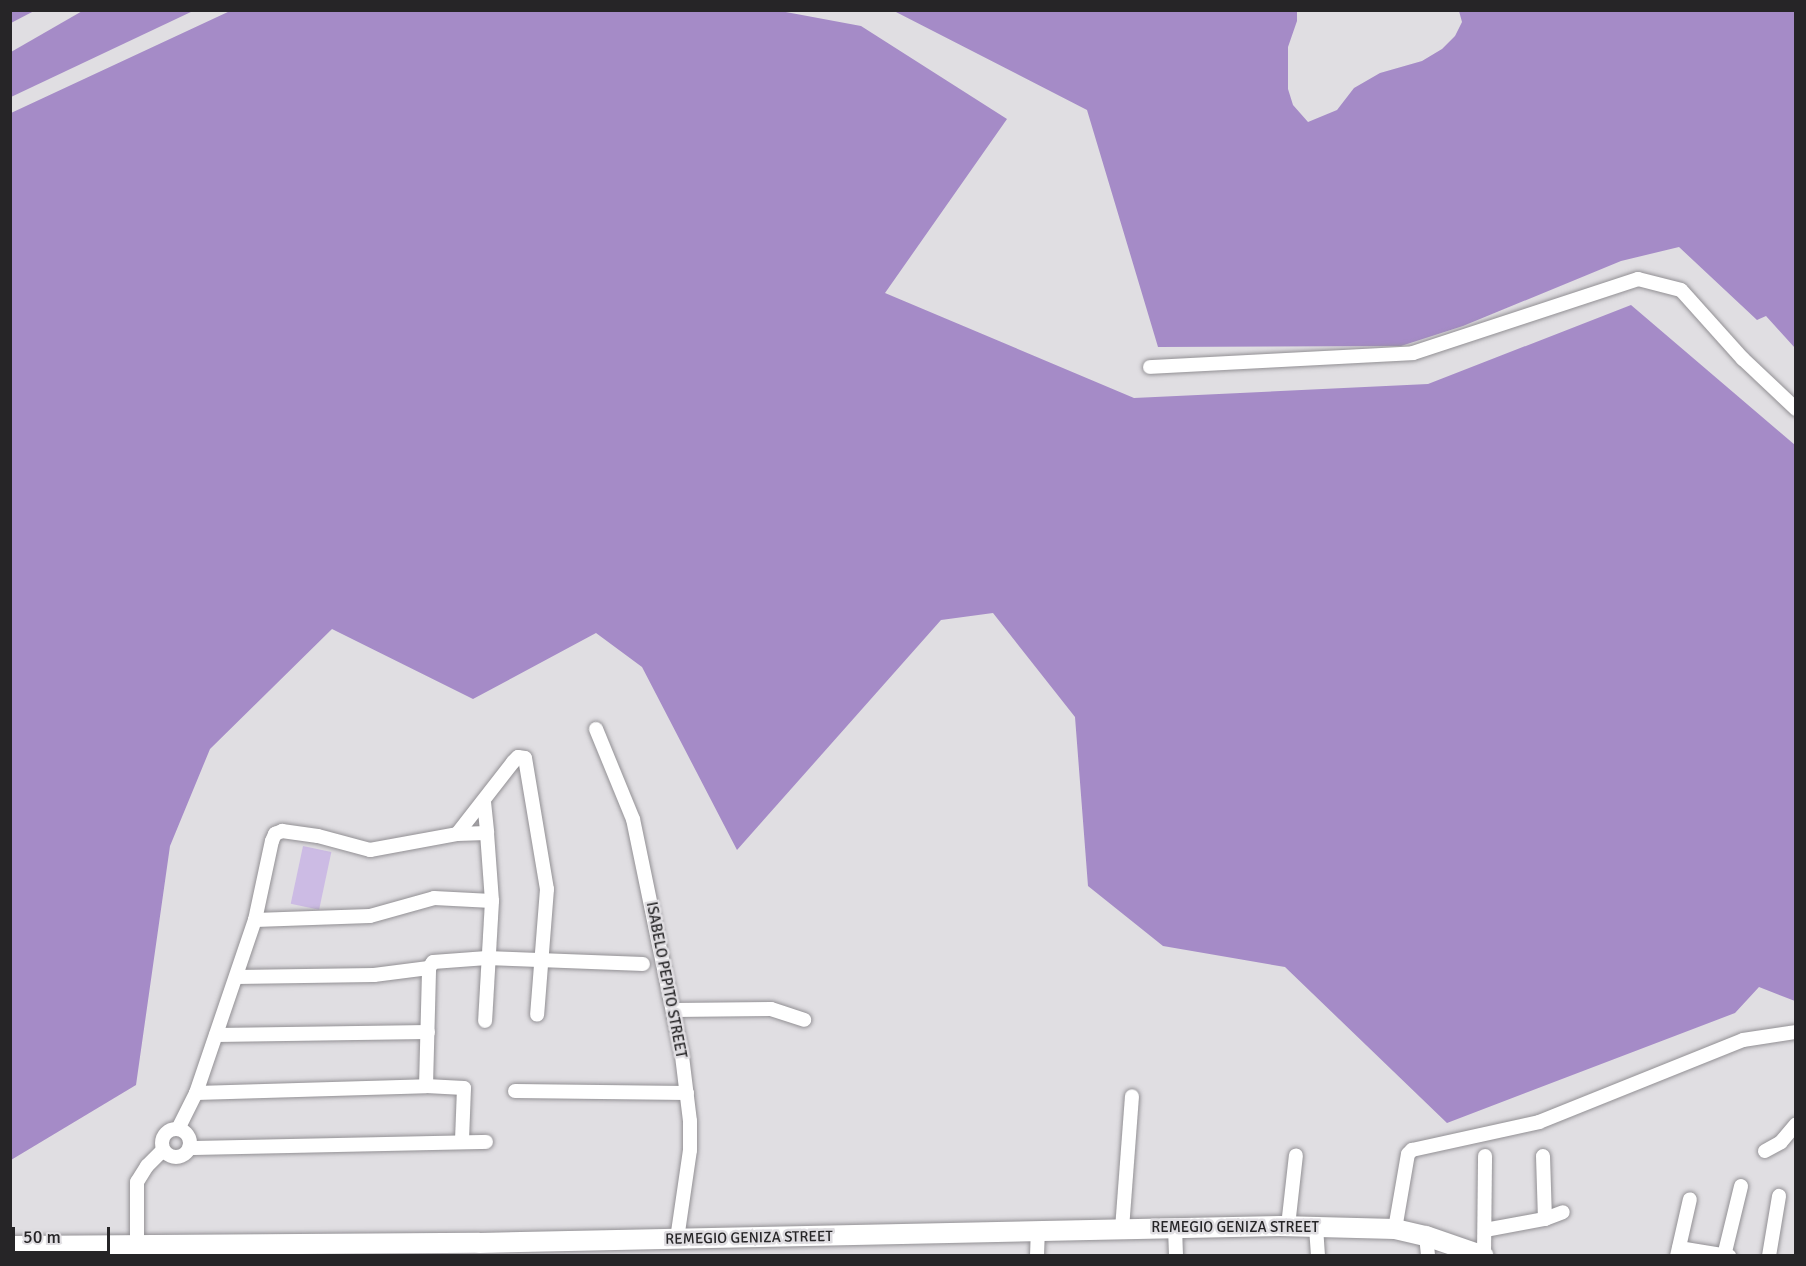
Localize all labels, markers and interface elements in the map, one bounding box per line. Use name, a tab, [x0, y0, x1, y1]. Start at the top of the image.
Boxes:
street label: ISABELO PEPITO STREET	[642, 900, 690, 1060]
scale bar	[15, 1215, 112, 1253]
street label: REMEGIO GENIZA STREET	[1151, 1219, 1319, 1237]
text: 50 m	[23, 1226, 61, 1248]
street label: REMEGIO GENIZA STREET	[665, 1228, 833, 1248]

